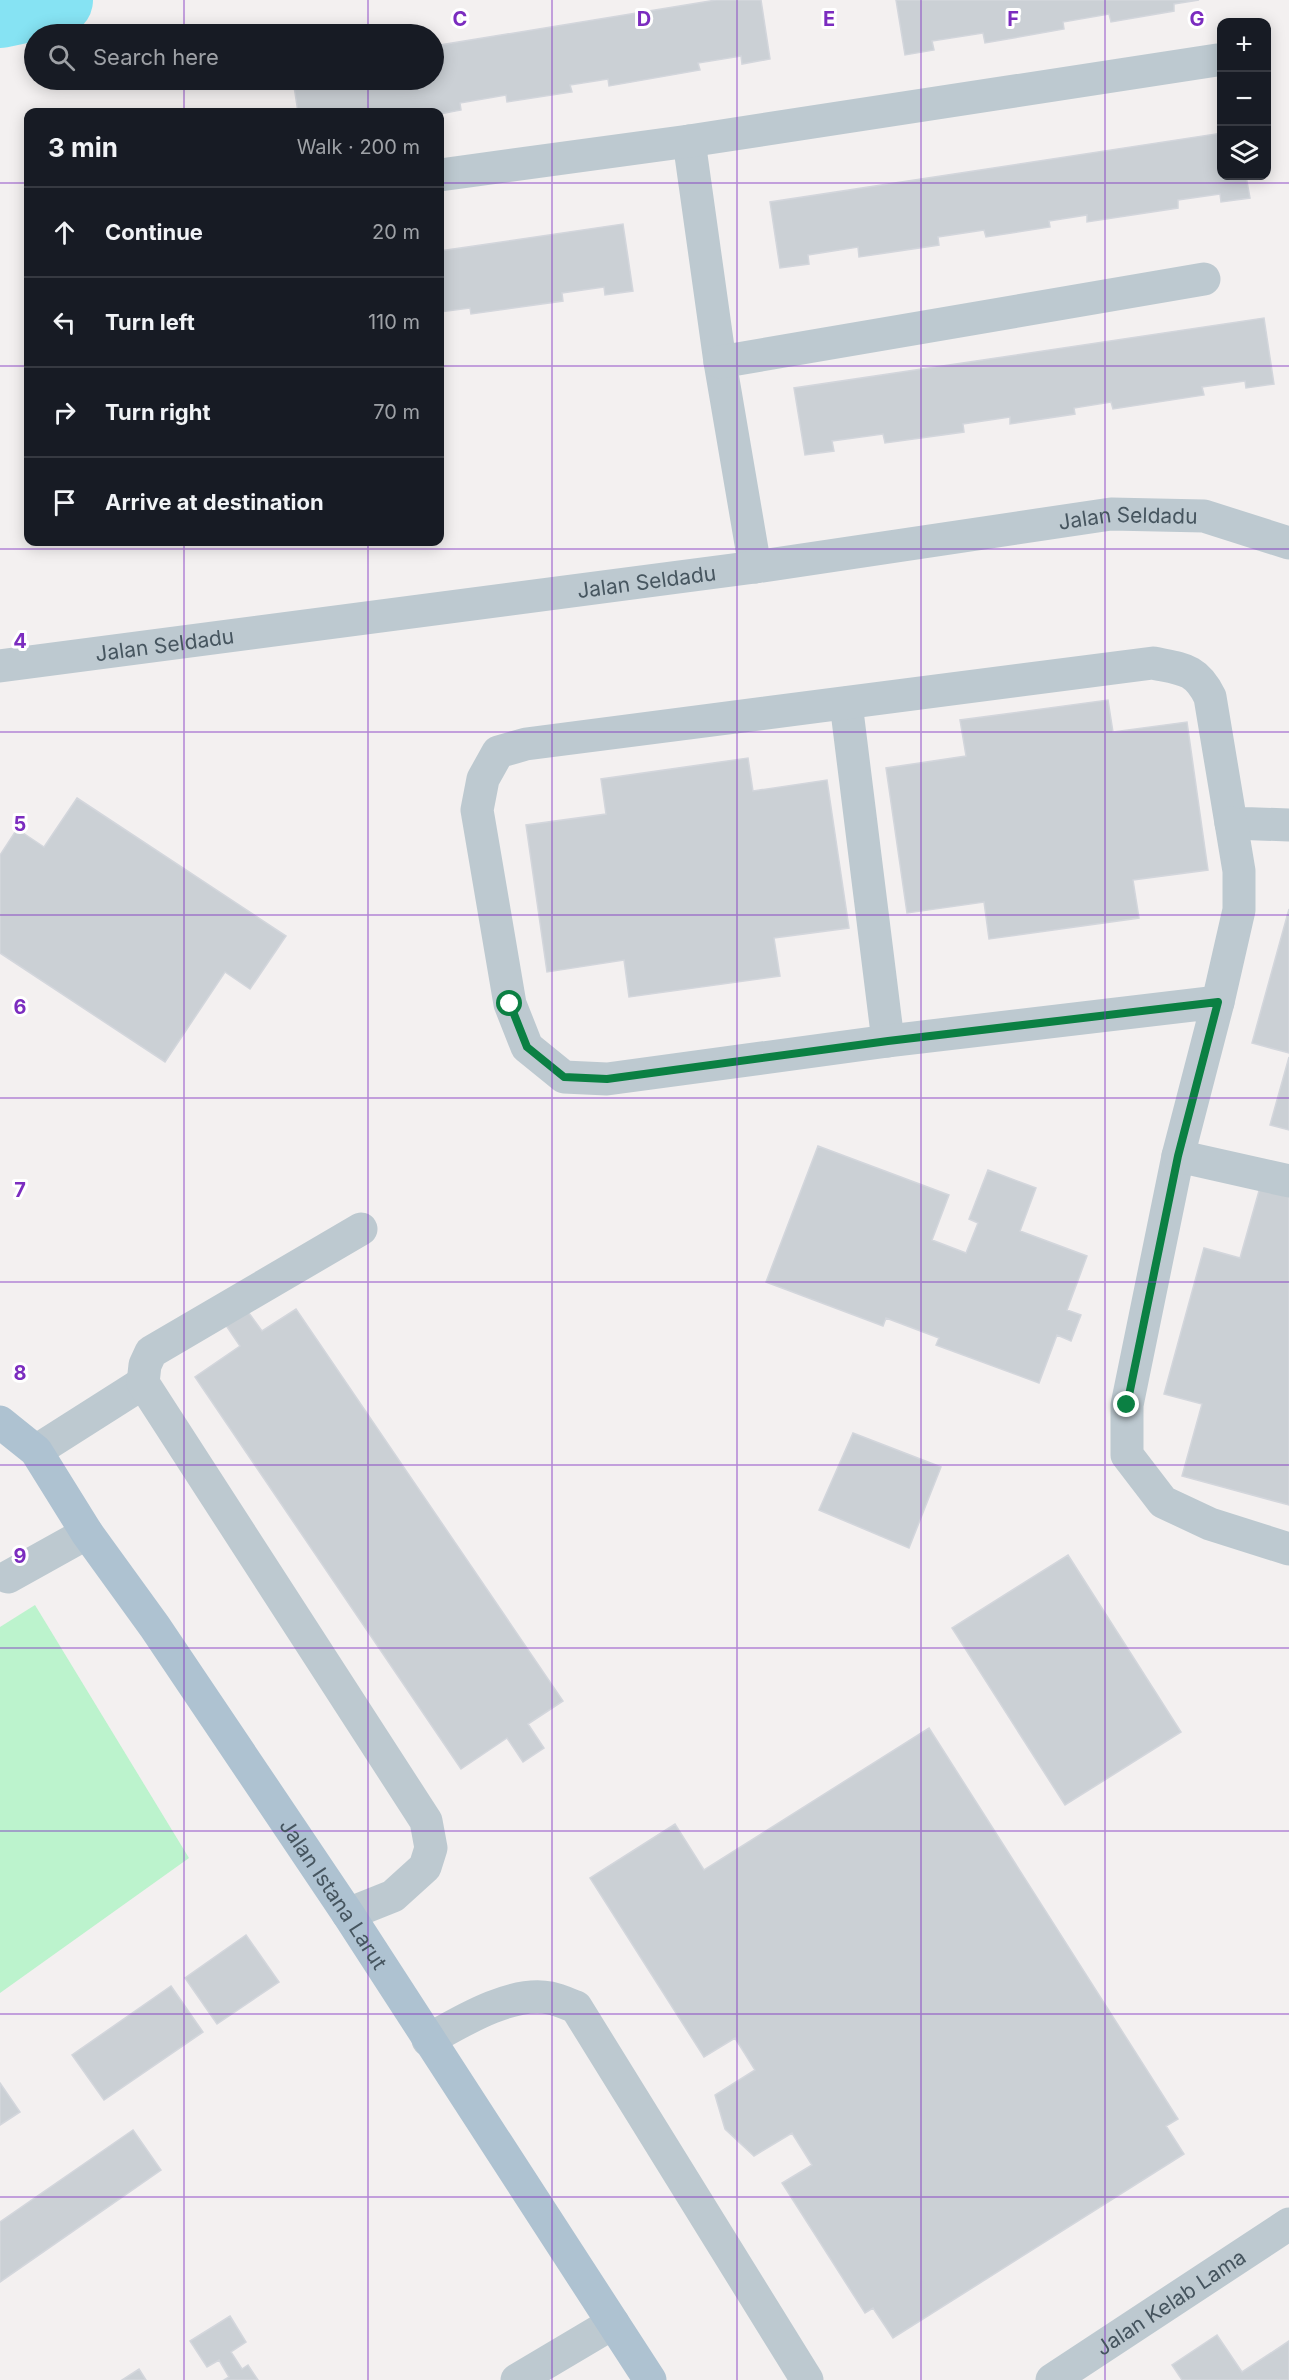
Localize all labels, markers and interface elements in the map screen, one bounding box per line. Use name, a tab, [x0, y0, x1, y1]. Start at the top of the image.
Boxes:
text: C	[453, 7, 467, 31]
text: D	[637, 7, 651, 31]
text: E	[823, 7, 835, 31]
text: F	[1007, 7, 1019, 31]
text: G	[1189, 7, 1205, 31]
map controls	[1217, 18, 1271, 180]
button: +	[1217, 18, 1271, 72]
search box	[24, 24, 444, 90]
icon: search	[45, 41, 78, 74]
text: Search here	[93, 44, 219, 70]
button: −	[1217, 72, 1271, 126]
button: layers	[1217, 126, 1271, 180]
text: 3 min	[48, 132, 118, 163]
text: Walk · 200 m	[297, 135, 420, 159]
icon: ahead	[48, 216, 81, 249]
text: Continue	[105, 219, 203, 245]
text: 20 m	[372, 220, 420, 244]
icon: left	[48, 306, 81, 339]
text: Turn left	[105, 309, 195, 335]
text: 110 m	[368, 310, 420, 334]
icon: right	[48, 396, 81, 429]
text: Turn right	[105, 399, 211, 425]
text: 70 m	[373, 400, 420, 424]
icon: arrive	[48, 486, 81, 519]
text: Arrive at destination	[105, 489, 324, 515]
street label: Jalan Seldadu	[1056, 501, 1198, 534]
street label: Jalan Seldadu	[576, 560, 717, 603]
street label: Jalan Seldadu	[94, 623, 236, 666]
text: 4	[13, 629, 27, 653]
text: 5	[14, 812, 26, 836]
route start	[496, 990, 522, 1016]
text: 6	[14, 995, 27, 1019]
text: 7	[14, 1178, 26, 1202]
text: 8	[13, 1361, 27, 1385]
route end	[1113, 1391, 1139, 1417]
text: 9	[14, 1544, 27, 1568]
street label: Jalan Istana Larut	[275, 1814, 393, 1974]
street label: Jalan Kelab Lama	[1091, 2244, 1250, 2360]

